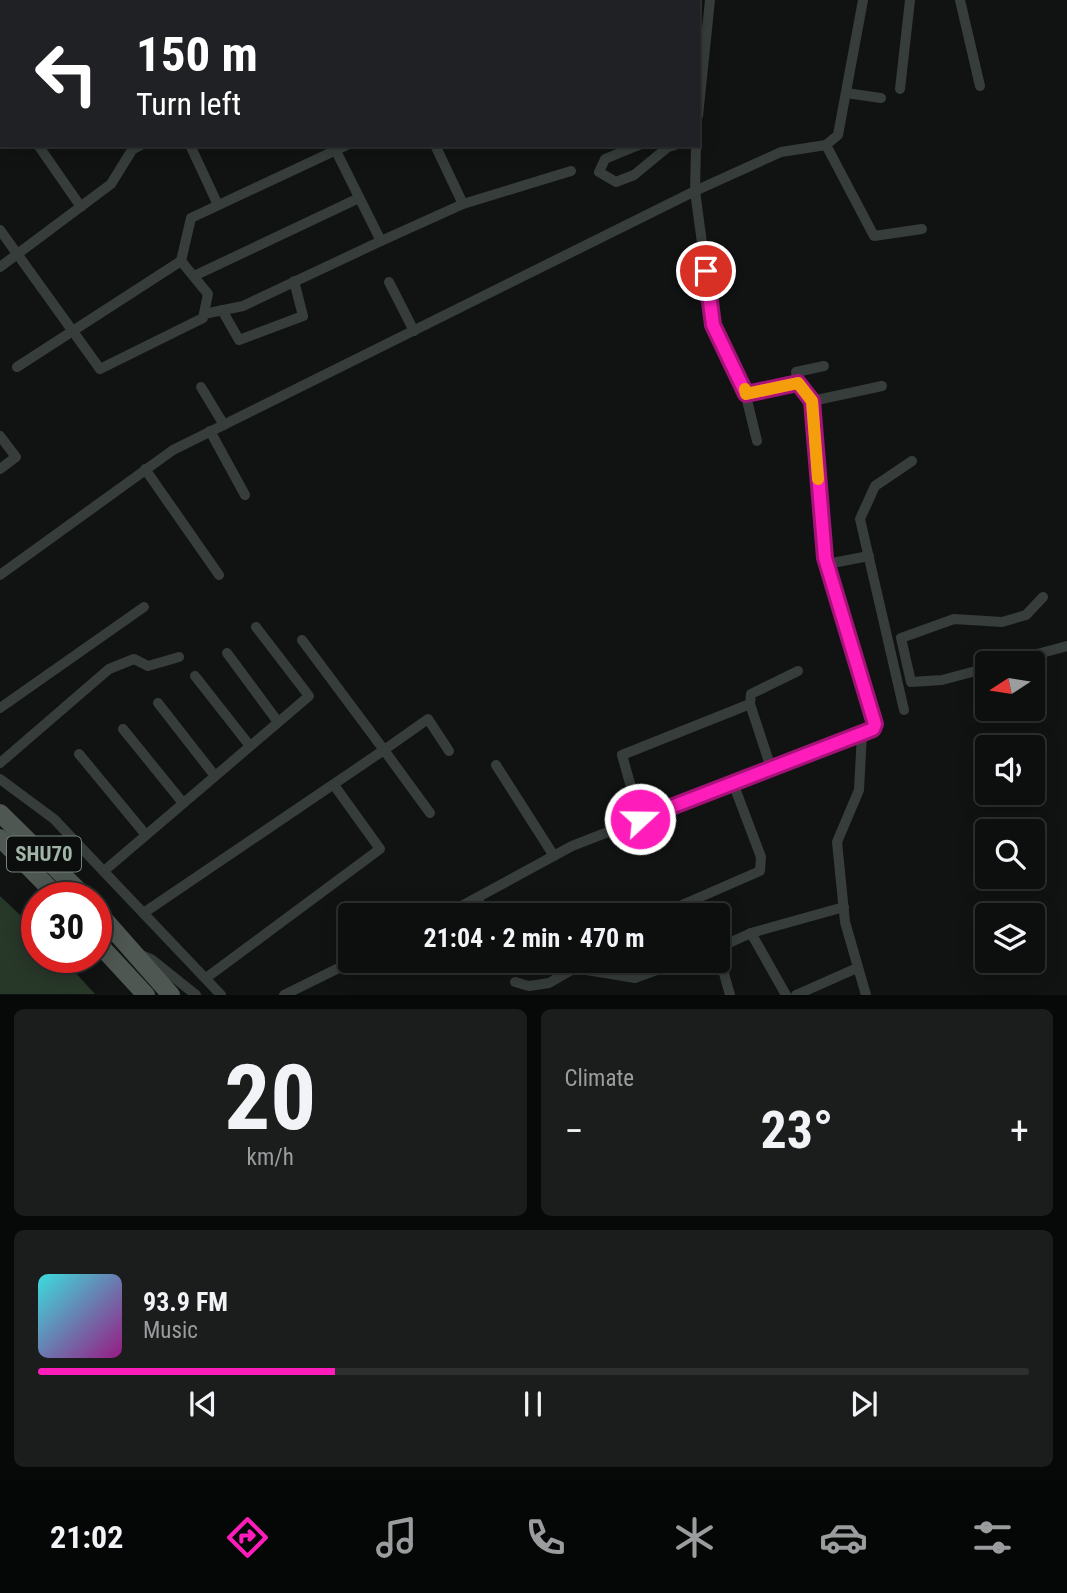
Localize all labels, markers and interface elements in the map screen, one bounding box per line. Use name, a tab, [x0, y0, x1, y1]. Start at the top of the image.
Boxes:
text: 150 m	[136, 26, 258, 83]
icon: left	[21, 28, 112, 119]
text: Turn left	[136, 85, 241, 123]
pin	[676, 241, 736, 301]
icon: arrive	[687, 252, 725, 290]
north arrow	[975, 651, 1045, 721]
map controls	[975, 651, 1045, 973]
button: sound	[975, 735, 1045, 805]
position arrow	[603, 782, 677, 856]
button: search	[975, 819, 1045, 889]
road number: SHU70	[7, 836, 81, 872]
speed limit sign: 30	[21, 882, 112, 973]
button: layers	[975, 903, 1045, 973]
text: 21:04 · 2 min · 470 m	[424, 923, 644, 953]
text: 20	[224, 1045, 316, 1151]
text: Climate	[565, 1065, 634, 1092]
text: 23°	[760, 1100, 833, 1161]
text: −	[565, 1109, 584, 1153]
text: +	[1010, 1109, 1029, 1153]
text: km/h	[247, 1144, 294, 1171]
text: 93.9 FM	[143, 1287, 228, 1317]
text: Music	[143, 1317, 198, 1344]
icon: previous	[184, 1385, 222, 1423]
icon: pause	[514, 1385, 552, 1423]
icon: next	[845, 1385, 883, 1423]
icon: directions	[223, 1513, 272, 1562]
icon: music	[372, 1513, 421, 1562]
icon: phone	[521, 1513, 570, 1562]
icon: climate	[670, 1513, 719, 1562]
icon: car	[819, 1513, 868, 1562]
icon: filters	[968, 1513, 1017, 1562]
text: 21:02	[50, 1518, 123, 1556]

